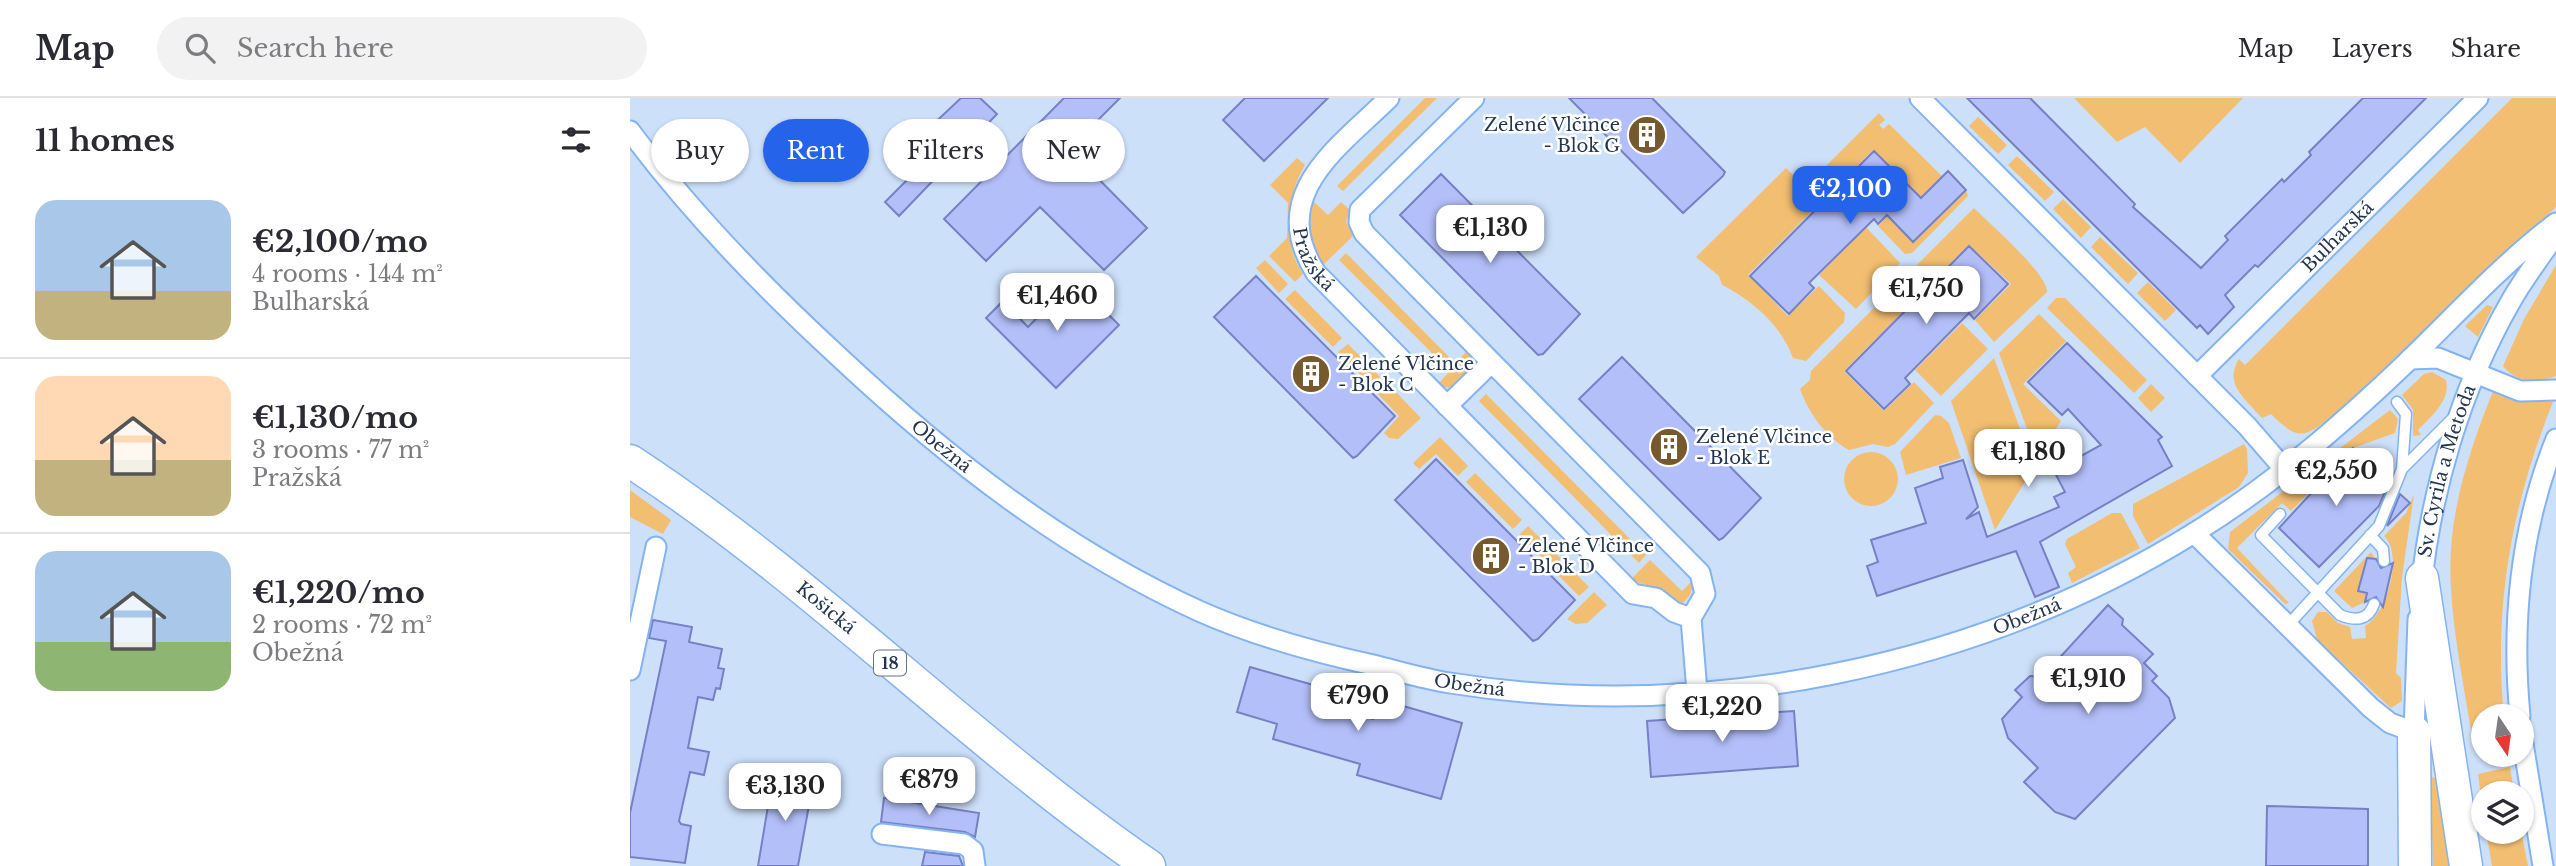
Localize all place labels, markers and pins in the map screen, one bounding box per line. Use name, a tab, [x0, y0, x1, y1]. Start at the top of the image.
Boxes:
place label: Zelené Vlčince - Blok G	[1484, 114, 1620, 157]
building icon: Zelené Vlčince - Blok G	[1626, 114, 1668, 156]
pin: €2,100	[1793, 166, 1907, 226]
pin: €1,130	[1433, 206, 1547, 265]
pin: €1,750	[1869, 266, 1983, 326]
pin: €1,460	[1000, 274, 1114, 333]
building icon: Zelené Vlčince - Blok C	[1290, 353, 1332, 395]
place label: Zelené Vlčince - Blok C	[1338, 353, 1474, 396]
building icon: Zelené Vlčince - Blok E	[1648, 426, 1690, 468]
place label: Zelené Vlčince - Blok E	[1696, 426, 1832, 469]
pin: €1,180	[1971, 430, 2085, 489]
pin: €2,550	[2279, 448, 2393, 508]
building icon: Zelené Vlčince - Blok D	[1470, 535, 1512, 577]
place label: Zelené Vlčince - Blok D	[1518, 535, 1654, 578]
pin: €1,910	[2031, 656, 2145, 716]
pin: €790	[1317, 674, 1399, 733]
pin: €1,220	[1665, 684, 1779, 744]
pin: €879	[888, 758, 970, 817]
pin: €3,130	[728, 764, 842, 823]

